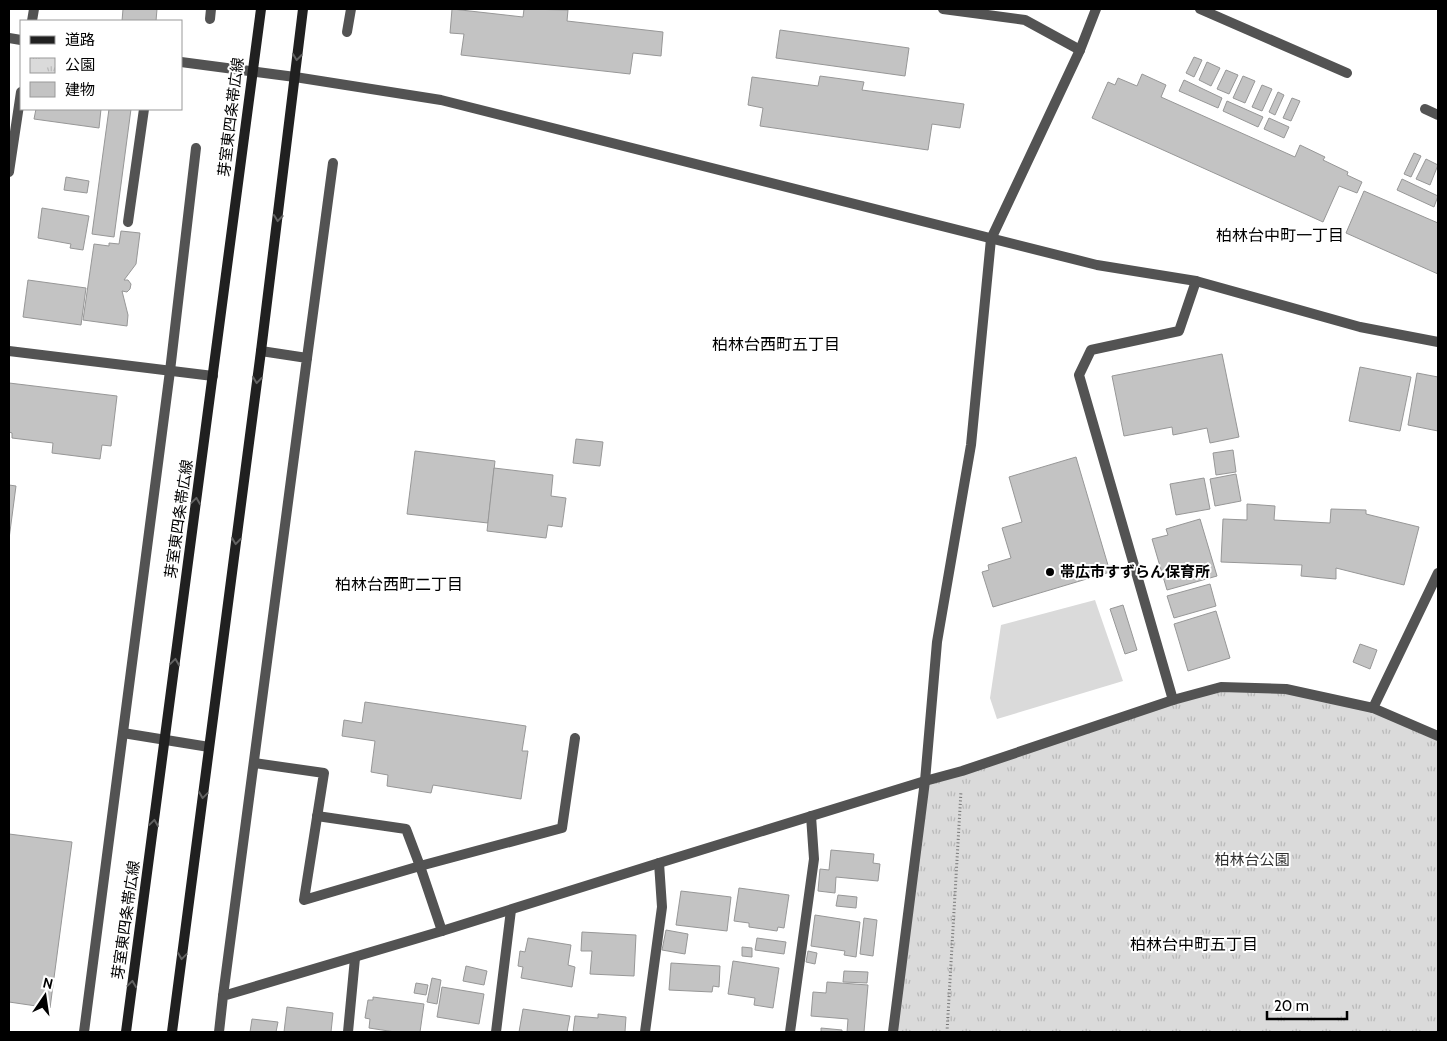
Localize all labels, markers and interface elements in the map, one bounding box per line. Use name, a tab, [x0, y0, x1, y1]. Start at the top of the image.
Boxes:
legend	[20, 20, 182, 110]
text: 道路	[65, 31, 95, 49]
one-way arrow	[292, 53, 303, 61]
text: 公園	[65, 56, 95, 74]
street label: 芽室東四条帯広線	[215, 56, 247, 178]
text: 建物	[65, 81, 95, 99]
one-way arrow	[273, 215, 284, 223]
district label: 柏林台中町一丁目	[1216, 226, 1344, 245]
district label: 柏林台西町五丁目	[712, 335, 840, 354]
one-way arrow	[252, 376, 263, 384]
street label: 芽室東四条帯広線	[162, 458, 196, 580]
one-way arrow	[190, 496, 201, 504]
one-way arrow	[231, 537, 242, 545]
place label: 帯広市すずらん保育所	[1060, 563, 1210, 581]
marker: 帯広市すずらん保育所	[1044, 566, 1056, 578]
district label: 柏林台西町二丁目	[335, 575, 463, 594]
one-way arrow	[169, 657, 180, 665]
one-way arrow	[198, 792, 209, 800]
one-way arrow	[148, 818, 158, 827]
park label: 柏林台公園	[1214, 851, 1290, 869]
street label: 芽室東四条帯広線	[109, 859, 143, 981]
district label: 柏林台中町五丁目	[1130, 935, 1258, 954]
one-way arrow	[177, 953, 188, 961]
north arrow	[20, 971, 70, 1021]
text: N	[41, 973, 55, 993]
one-way arrow	[126, 980, 137, 988]
scale bar	[1267, 988, 1347, 1020]
text: 20 m	[1274, 997, 1309, 1015]

